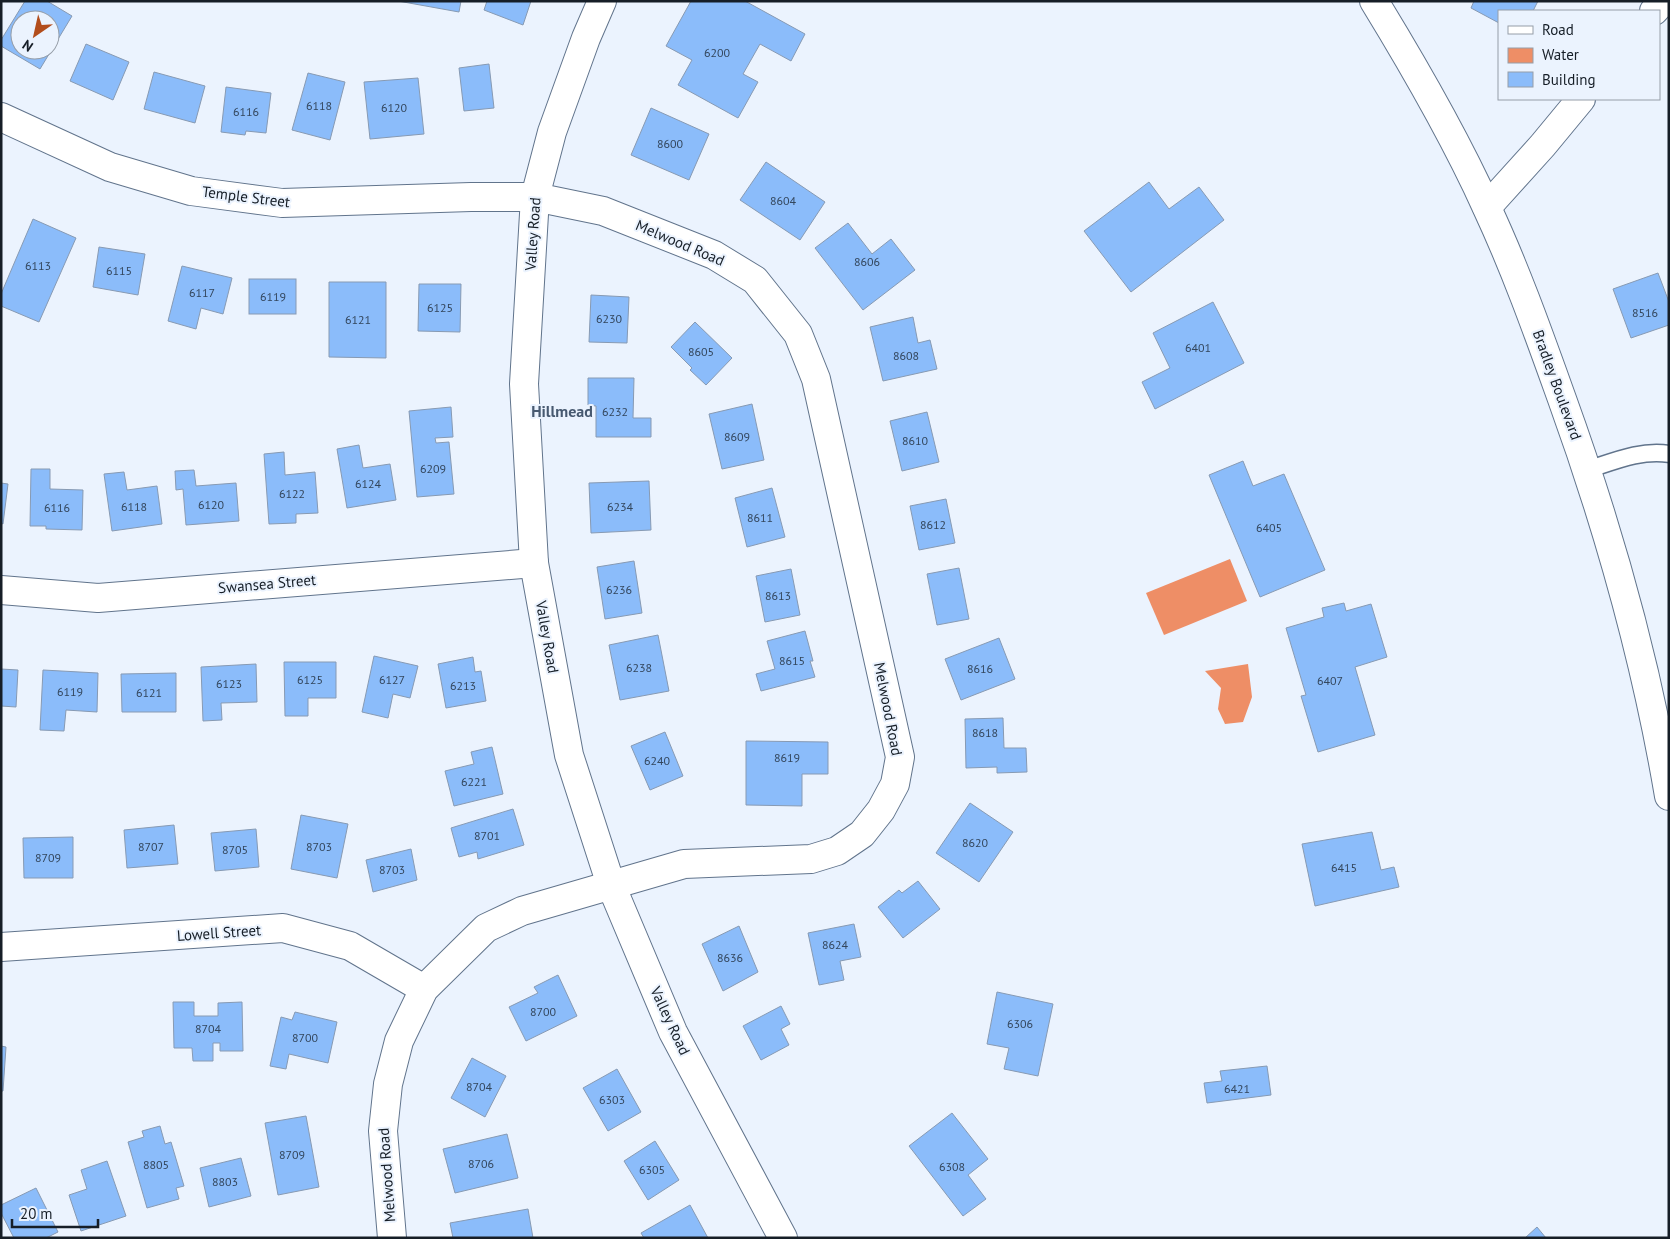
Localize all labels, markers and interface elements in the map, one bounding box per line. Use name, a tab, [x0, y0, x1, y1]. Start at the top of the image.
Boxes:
north arrow	[10, 10, 60, 60]
legend	[1498, 10, 1660, 100]
text: Road	[1542, 20, 1574, 39]
text: N	[19, 36, 37, 56]
house number: 6200	[704, 45, 731, 60]
text: Water	[1542, 45, 1579, 64]
text: Building	[1542, 70, 1596, 89]
house number: 6118	[306, 98, 332, 113]
house number: 6120	[381, 100, 408, 115]
house number: 6116	[233, 104, 259, 119]
house number: 8600	[657, 136, 684, 151]
street label: Temple Street	[201, 182, 291, 211]
house number: 8604	[770, 193, 797, 208]
street label: Valley Road	[520, 197, 545, 272]
street label: Melwood Road	[633, 215, 727, 270]
house number: 8606	[854, 254, 880, 269]
house number: 6113	[25, 258, 51, 273]
house number: 6115	[106, 263, 132, 278]
house number: 6117	[189, 285, 215, 300]
house number: 6119	[260, 289, 286, 304]
house number: 6125	[427, 300, 453, 315]
house number: 8516	[1632, 305, 1658, 320]
house number: 6230	[596, 311, 623, 326]
house number: 6121	[345, 312, 371, 327]
street label: Bradley Boulevard	[1529, 327, 1586, 443]
house number: 6401	[1185, 340, 1211, 355]
house number: 8605	[688, 344, 714, 359]
house number: 8608	[893, 348, 919, 363]
district label: Hillmead	[531, 401, 593, 421]
house number: 6232	[602, 404, 628, 419]
house number: 8609	[724, 429, 750, 444]
house number: 8610	[902, 433, 929, 448]
house number: 6209	[420, 461, 446, 476]
house number: 6124	[355, 476, 382, 491]
house number: 6122	[279, 486, 305, 501]
house number: 6120	[198, 497, 225, 512]
house number: 6118	[121, 499, 147, 514]
house number: 6234	[607, 499, 634, 514]
house number: 6116	[44, 500, 70, 515]
house number: 8611	[747, 510, 773, 525]
house number: 8612	[920, 517, 946, 532]
house number: 6405	[1256, 520, 1282, 535]
street label: Swansea Street	[217, 570, 317, 597]
house number: 6236	[606, 582, 632, 597]
house number: 8613	[765, 588, 791, 603]
street label: Valley Road	[532, 598, 563, 675]
house number: 8615	[779, 653, 805, 668]
house number: 6238	[626, 660, 652, 675]
street label: Melwood Road	[870, 661, 907, 757]
house number: 8616	[967, 661, 993, 676]
house number: 6125	[297, 672, 323, 687]
house number: 6127	[379, 672, 405, 687]
house number: 6407	[1317, 673, 1343, 688]
house number: 6123	[216, 676, 242, 691]
house number: 6213	[450, 678, 476, 693]
house number: 6119	[57, 684, 83, 699]
house number: 6121	[136, 685, 162, 700]
house number: 8618	[972, 725, 998, 740]
house number: 8619	[774, 750, 800, 765]
house number: 6240	[644, 753, 671, 768]
house number: 6221	[461, 774, 487, 789]
house number: 8701	[474, 828, 500, 843]
house number: 8620	[962, 835, 989, 850]
house number: 8707	[138, 839, 164, 854]
house number: 8703	[306, 839, 332, 854]
house number: 8705	[222, 842, 248, 857]
house number: 8709	[35, 850, 61, 865]
house number: 6415	[1331, 860, 1357, 875]
house number: 8703	[379, 862, 405, 877]
street label: Lowell Street	[176, 920, 262, 945]
house number: 8624	[822, 937, 849, 952]
house number: 8636	[717, 950, 743, 965]
street label: Valley Road	[646, 983, 695, 1058]
house number: 8700	[530, 1004, 557, 1019]
house number: 6306	[1007, 1016, 1033, 1031]
house number: 8704	[195, 1021, 222, 1036]
house number: 8700	[292, 1030, 319, 1045]
house number: 8704	[466, 1079, 493, 1094]
house number: 6421	[1224, 1081, 1250, 1096]
house number: 6303	[599, 1092, 625, 1107]
street label: Melwood Road	[374, 1127, 399, 1223]
house number: 8709	[279, 1147, 305, 1162]
house number: 8706	[468, 1156, 494, 1171]
house number: 8805	[143, 1157, 169, 1172]
house number: 6308	[939, 1159, 965, 1174]
house number: 6305	[639, 1162, 665, 1177]
house number: 8803	[212, 1174, 238, 1189]
scale bar	[12, 1196, 99, 1228]
text: 20 m	[20, 1204, 53, 1223]

